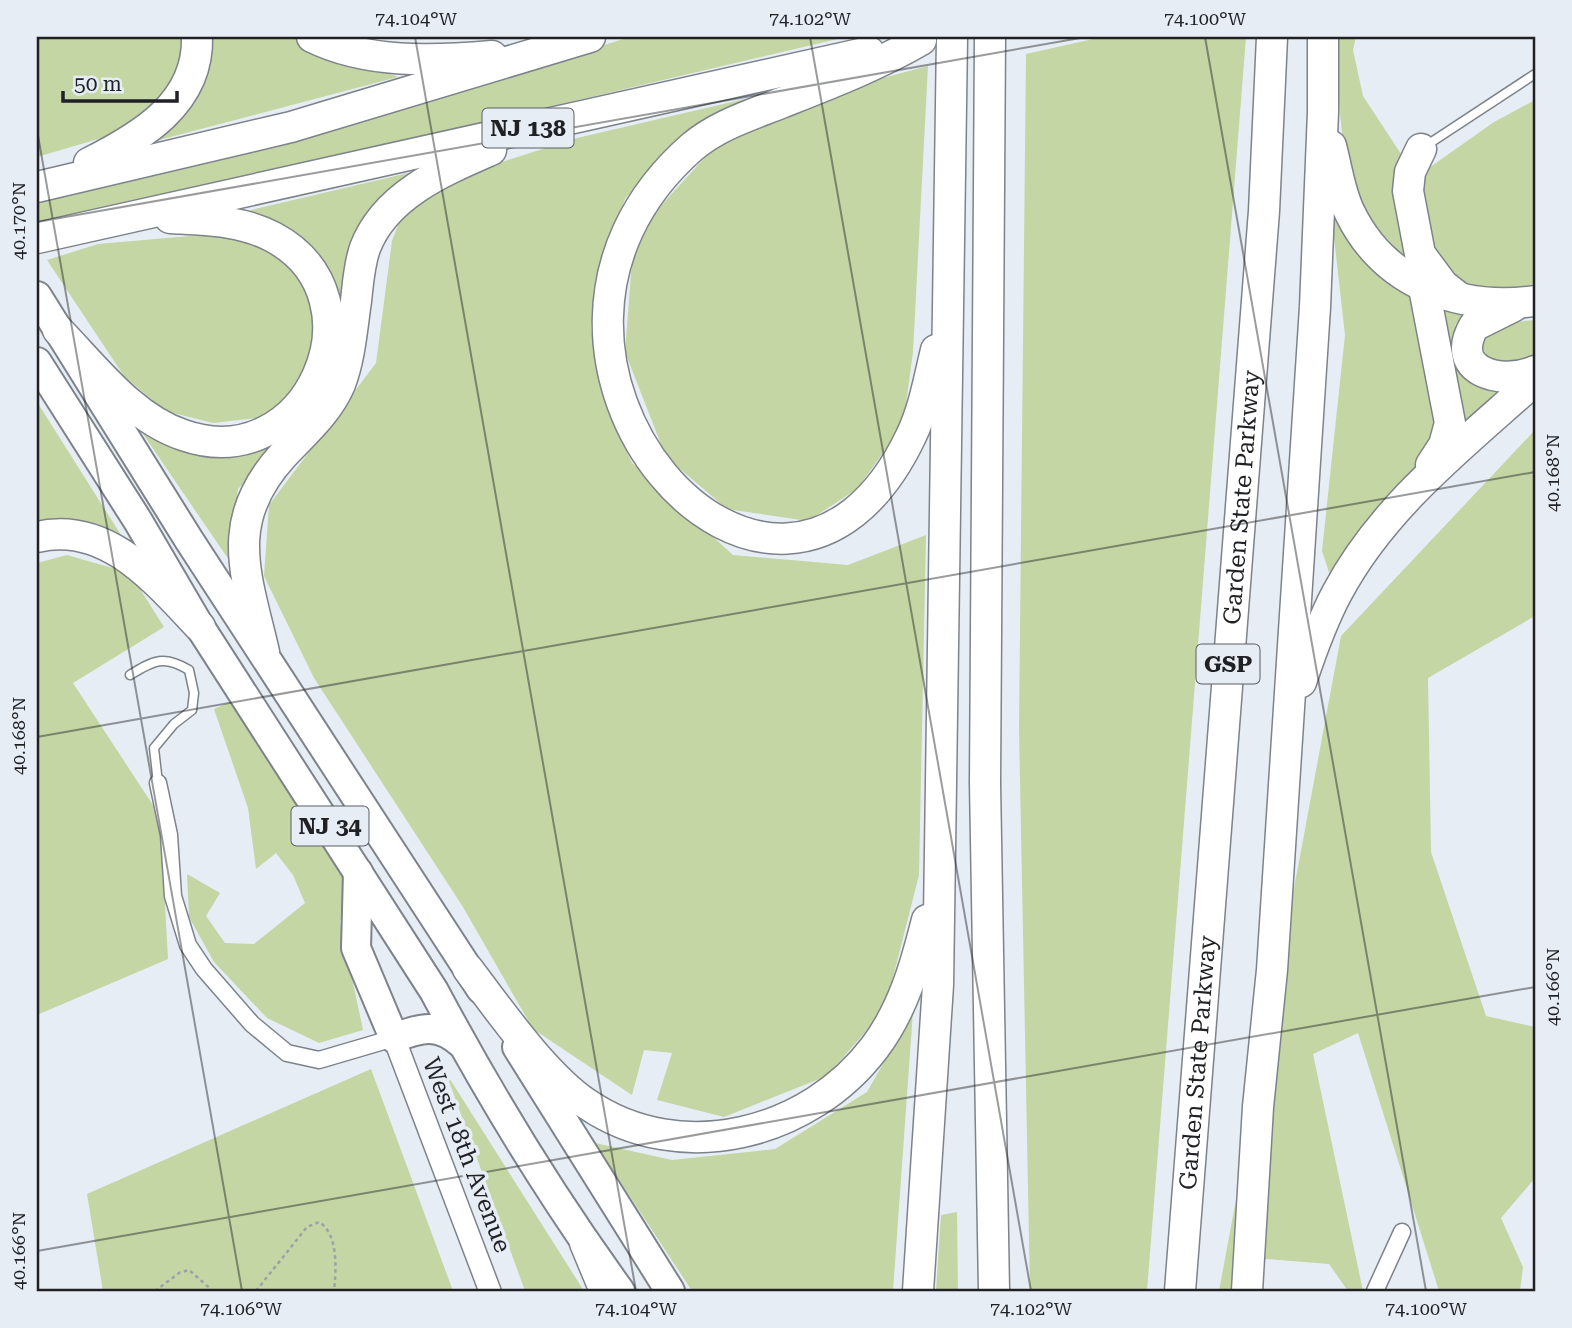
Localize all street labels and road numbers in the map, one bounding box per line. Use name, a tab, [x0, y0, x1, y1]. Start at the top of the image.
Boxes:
road number: NJ 138	[482, 108, 574, 148]
street label: Garden State Parkway	[1218, 368, 1266, 626]
road number: GSP	[1196, 644, 1260, 684]
road number: NJ 34	[292, 806, 368, 846]
street label: Garden State Parkway	[1174, 934, 1222, 1191]
street label: West 18th Avenue	[417, 1054, 517, 1256]

